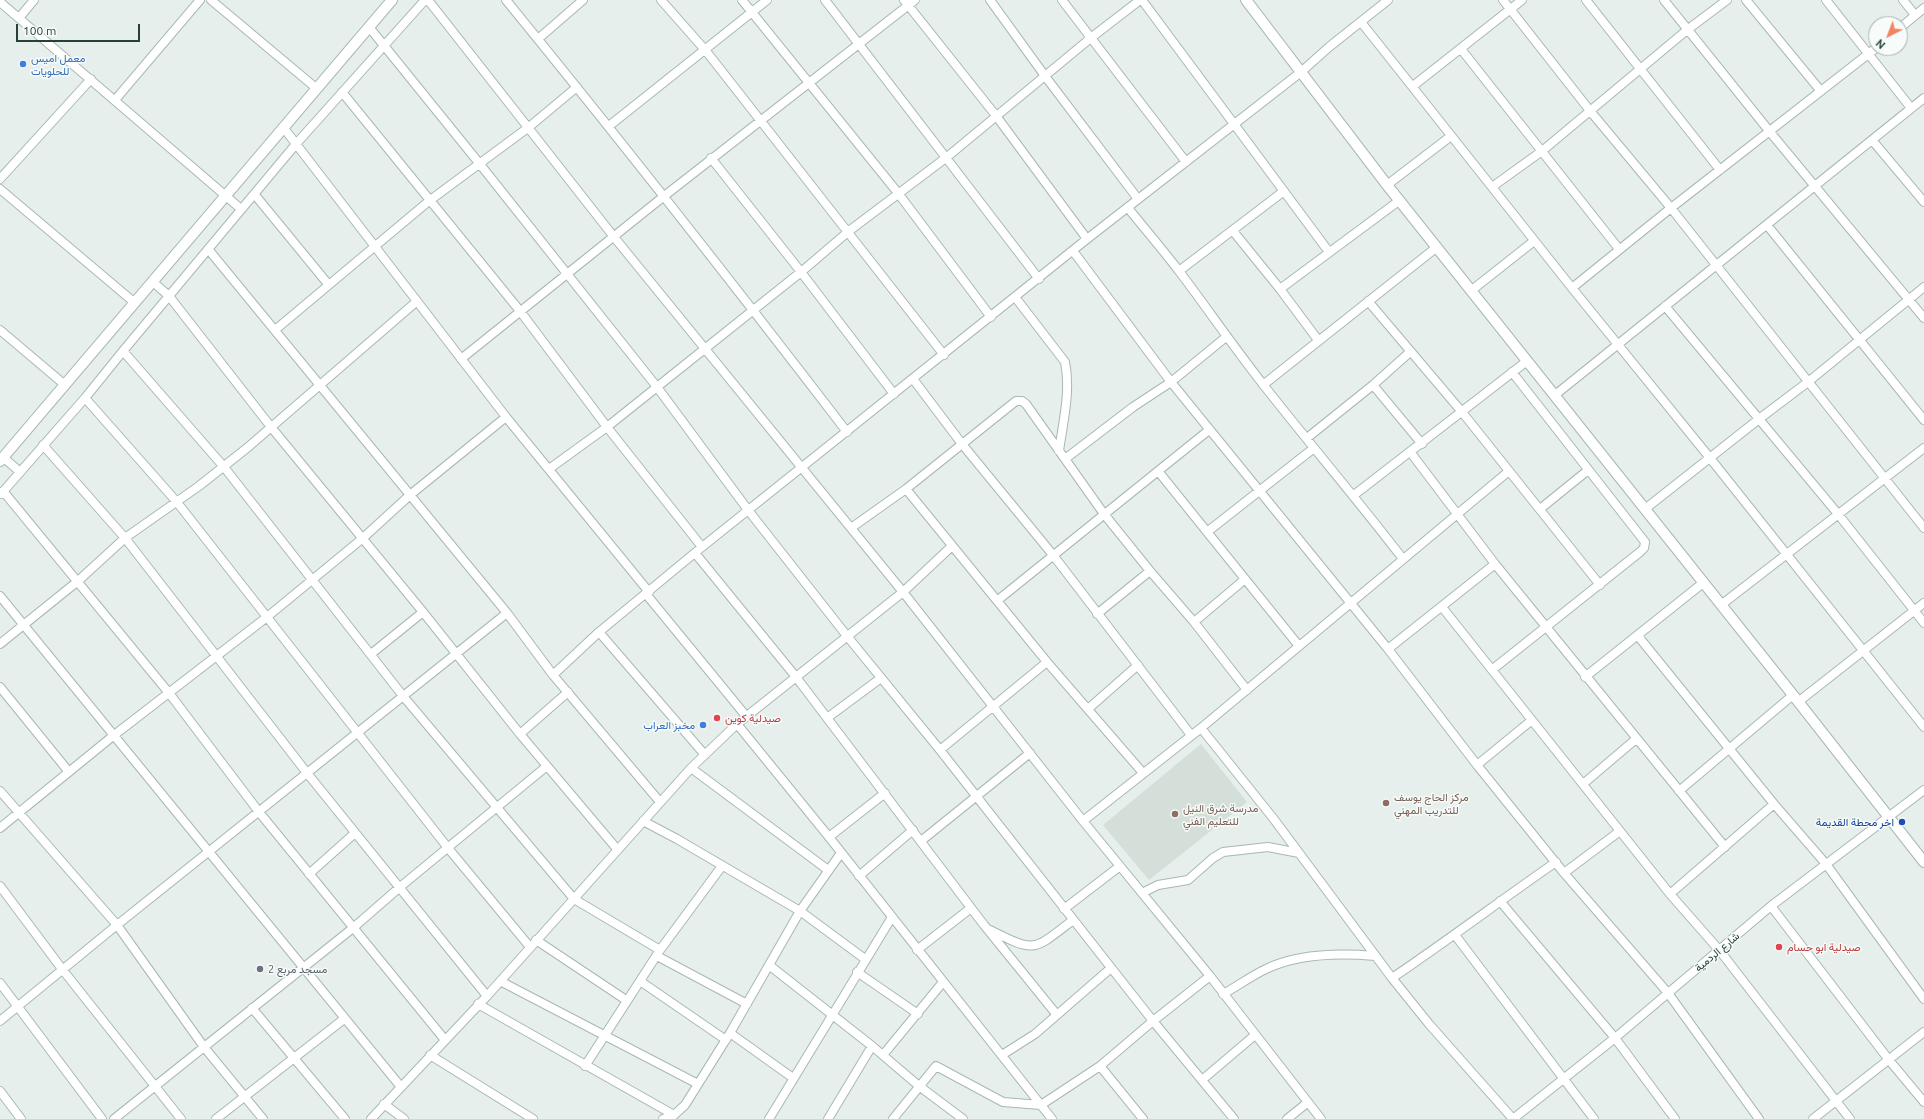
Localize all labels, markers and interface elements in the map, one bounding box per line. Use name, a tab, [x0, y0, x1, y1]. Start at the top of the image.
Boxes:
scale bar	[18, 16, 142, 42]
north arrow	[1868, 16, 1908, 56]
text: 100 m	[23, 24, 56, 37]
text: N	[1874, 37, 1888, 51]
place label: معمل اميس للحلويات	[31, 51, 85, 77]
marker: معمل اميس للحلويات	[18, 59, 28, 69]
place label: صيدلية كوين	[725, 711, 781, 725]
marker: صيدلية كوين	[712, 713, 722, 723]
place label: مخبز العراب	[643, 718, 695, 732]
marker: مخبز العراب	[698, 720, 708, 730]
place label: مركز الحاج يوسف للتدريب المهني	[1394, 790, 1469, 816]
marker: مركز الحاج يوسف للتدريب المهني	[1381, 798, 1391, 808]
place label: مدرسة شرق النيل للتعليم الفني	[1183, 801, 1258, 827]
marker: مدرسة شرق النيل للتعليم الفني	[1170, 809, 1180, 819]
place label: اخر محطة القديمة	[1816, 815, 1894, 829]
marker: اخر محطة القديمة	[1897, 817, 1907, 827]
street label: شارع الردمية	[1692, 929, 1742, 975]
place label: صيدلية ابو حسام	[1787, 940, 1861, 954]
marker: صيدلية ابو حسام	[1774, 942, 1784, 952]
place label: مسجد مربع 2	[268, 962, 327, 976]
marker: مسجد مربع 2	[255, 964, 265, 974]

